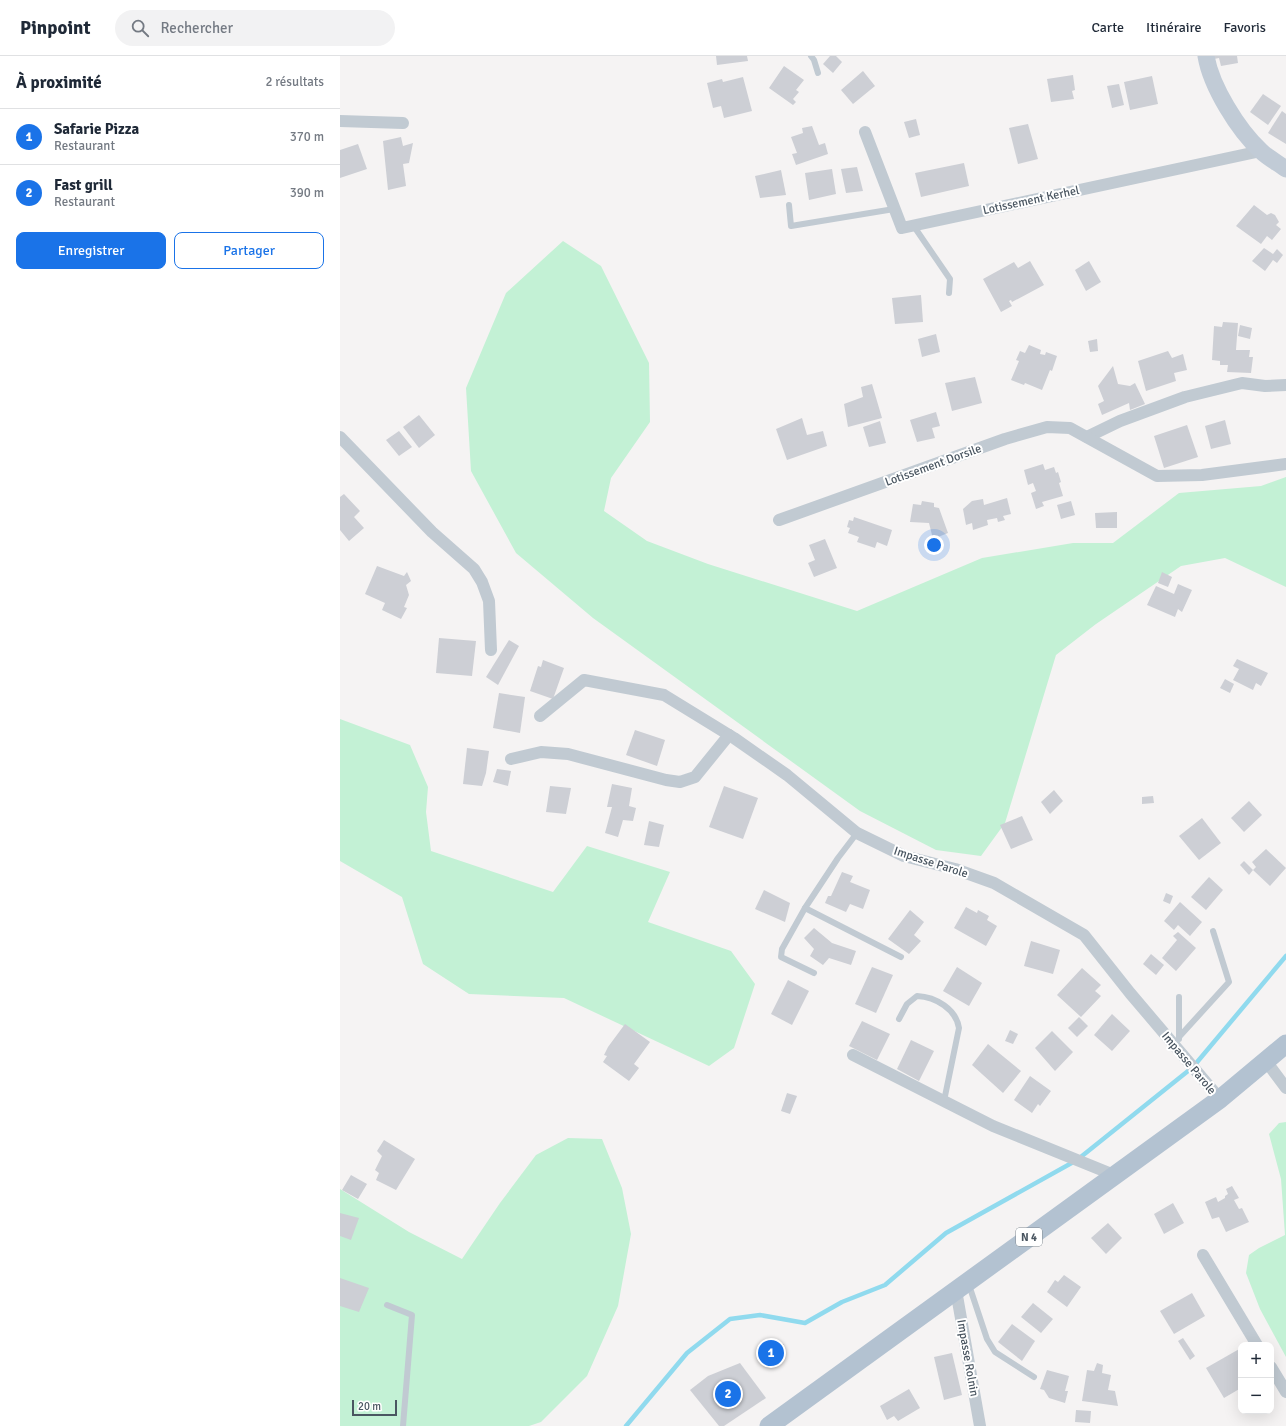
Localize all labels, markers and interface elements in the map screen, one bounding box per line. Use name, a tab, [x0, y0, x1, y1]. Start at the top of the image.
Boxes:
search box	[115, 10, 395, 46]
text: Pinpoint	[20, 16, 91, 40]
icon: search	[129, 17, 151, 39]
text: Rechercher	[161, 19, 233, 37]
text: Carte	[1091, 19, 1124, 36]
text: Itinéraire	[1146, 19, 1202, 36]
text: Favoris	[1224, 19, 1266, 36]
text: À proximité	[16, 72, 102, 93]
text: 2 résultats	[265, 74, 324, 90]
text: Safarie Pizza	[54, 120, 139, 138]
text: 1	[25, 129, 33, 145]
text: 370 m	[290, 129, 324, 145]
text: Restaurant	[54, 138, 115, 154]
text: Fast grill	[54, 176, 113, 194]
street label: Lotissement Kerhel	[981, 183, 1081, 218]
text: 2	[25, 185, 33, 201]
text: 390 m	[290, 185, 324, 201]
text: Restaurant	[54, 194, 115, 210]
button: Enregistrer	[16, 232, 166, 269]
button: Partager	[174, 232, 324, 269]
street label: Lotissement Dorsile	[883, 441, 983, 490]
your location	[924, 535, 944, 555]
street label: Impasse Parole	[892, 843, 970, 882]
street label: Impasse Parole	[1158, 1029, 1219, 1098]
road number: N 4	[1016, 1228, 1042, 1246]
street label: Impasse Rolnin	[953, 1318, 982, 1398]
pin: 1	[758, 1338, 784, 1368]
map controls	[1238, 1342, 1274, 1414]
button: +	[1238, 1342, 1274, 1378]
button: −	[1238, 1378, 1274, 1414]
pin: 2	[715, 1379, 741, 1409]
scale bar	[352, 1398, 397, 1417]
text: 20 m	[358, 1400, 381, 1413]

